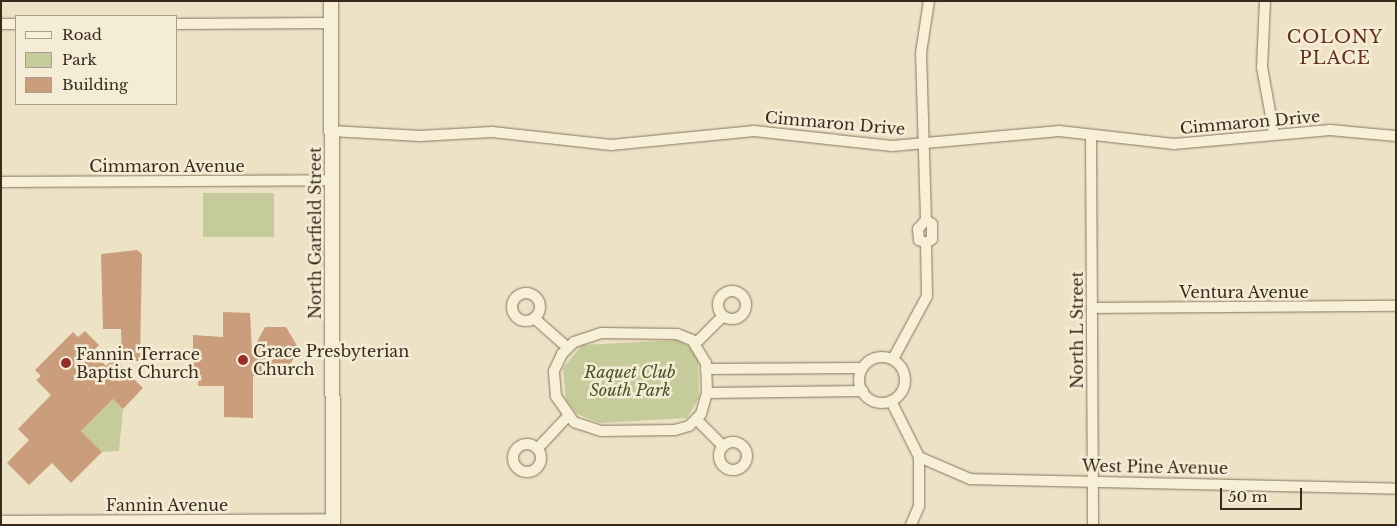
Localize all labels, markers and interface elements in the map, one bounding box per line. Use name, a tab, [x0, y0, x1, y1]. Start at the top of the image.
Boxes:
legend	[15, 15, 178, 105]
text: Road	[62, 25, 102, 44]
district label: COLONY PLACE	[1286, 27, 1384, 70]
text: Park	[62, 50, 97, 69]
text: Building	[62, 75, 128, 94]
street label: Cimmaron Drive	[1179, 106, 1321, 138]
street label: Cimmaron Drive	[764, 107, 906, 139]
street label: North Garfield Street	[305, 147, 325, 319]
street label: Cimmaron Avenue	[89, 156, 245, 176]
street label: North L Street	[1067, 271, 1087, 389]
street label: Ventura Avenue	[1179, 282, 1309, 302]
place label: Grace Presbyterian Church	[253, 341, 409, 379]
place label: Fannin Terrace Baptist Church	[76, 344, 200, 382]
marker: Grace Presbyterian Church	[237, 354, 249, 366]
marker: Fannin Terrace Baptist Church	[60, 357, 72, 369]
park label: Raquet Club South Park	[584, 362, 676, 400]
street label: West Pine Avenue	[1081, 456, 1229, 478]
scale bar	[1222, 478, 1304, 510]
text: 50 m	[1228, 487, 1268, 506]
street label: Fannin Avenue	[105, 495, 229, 515]

